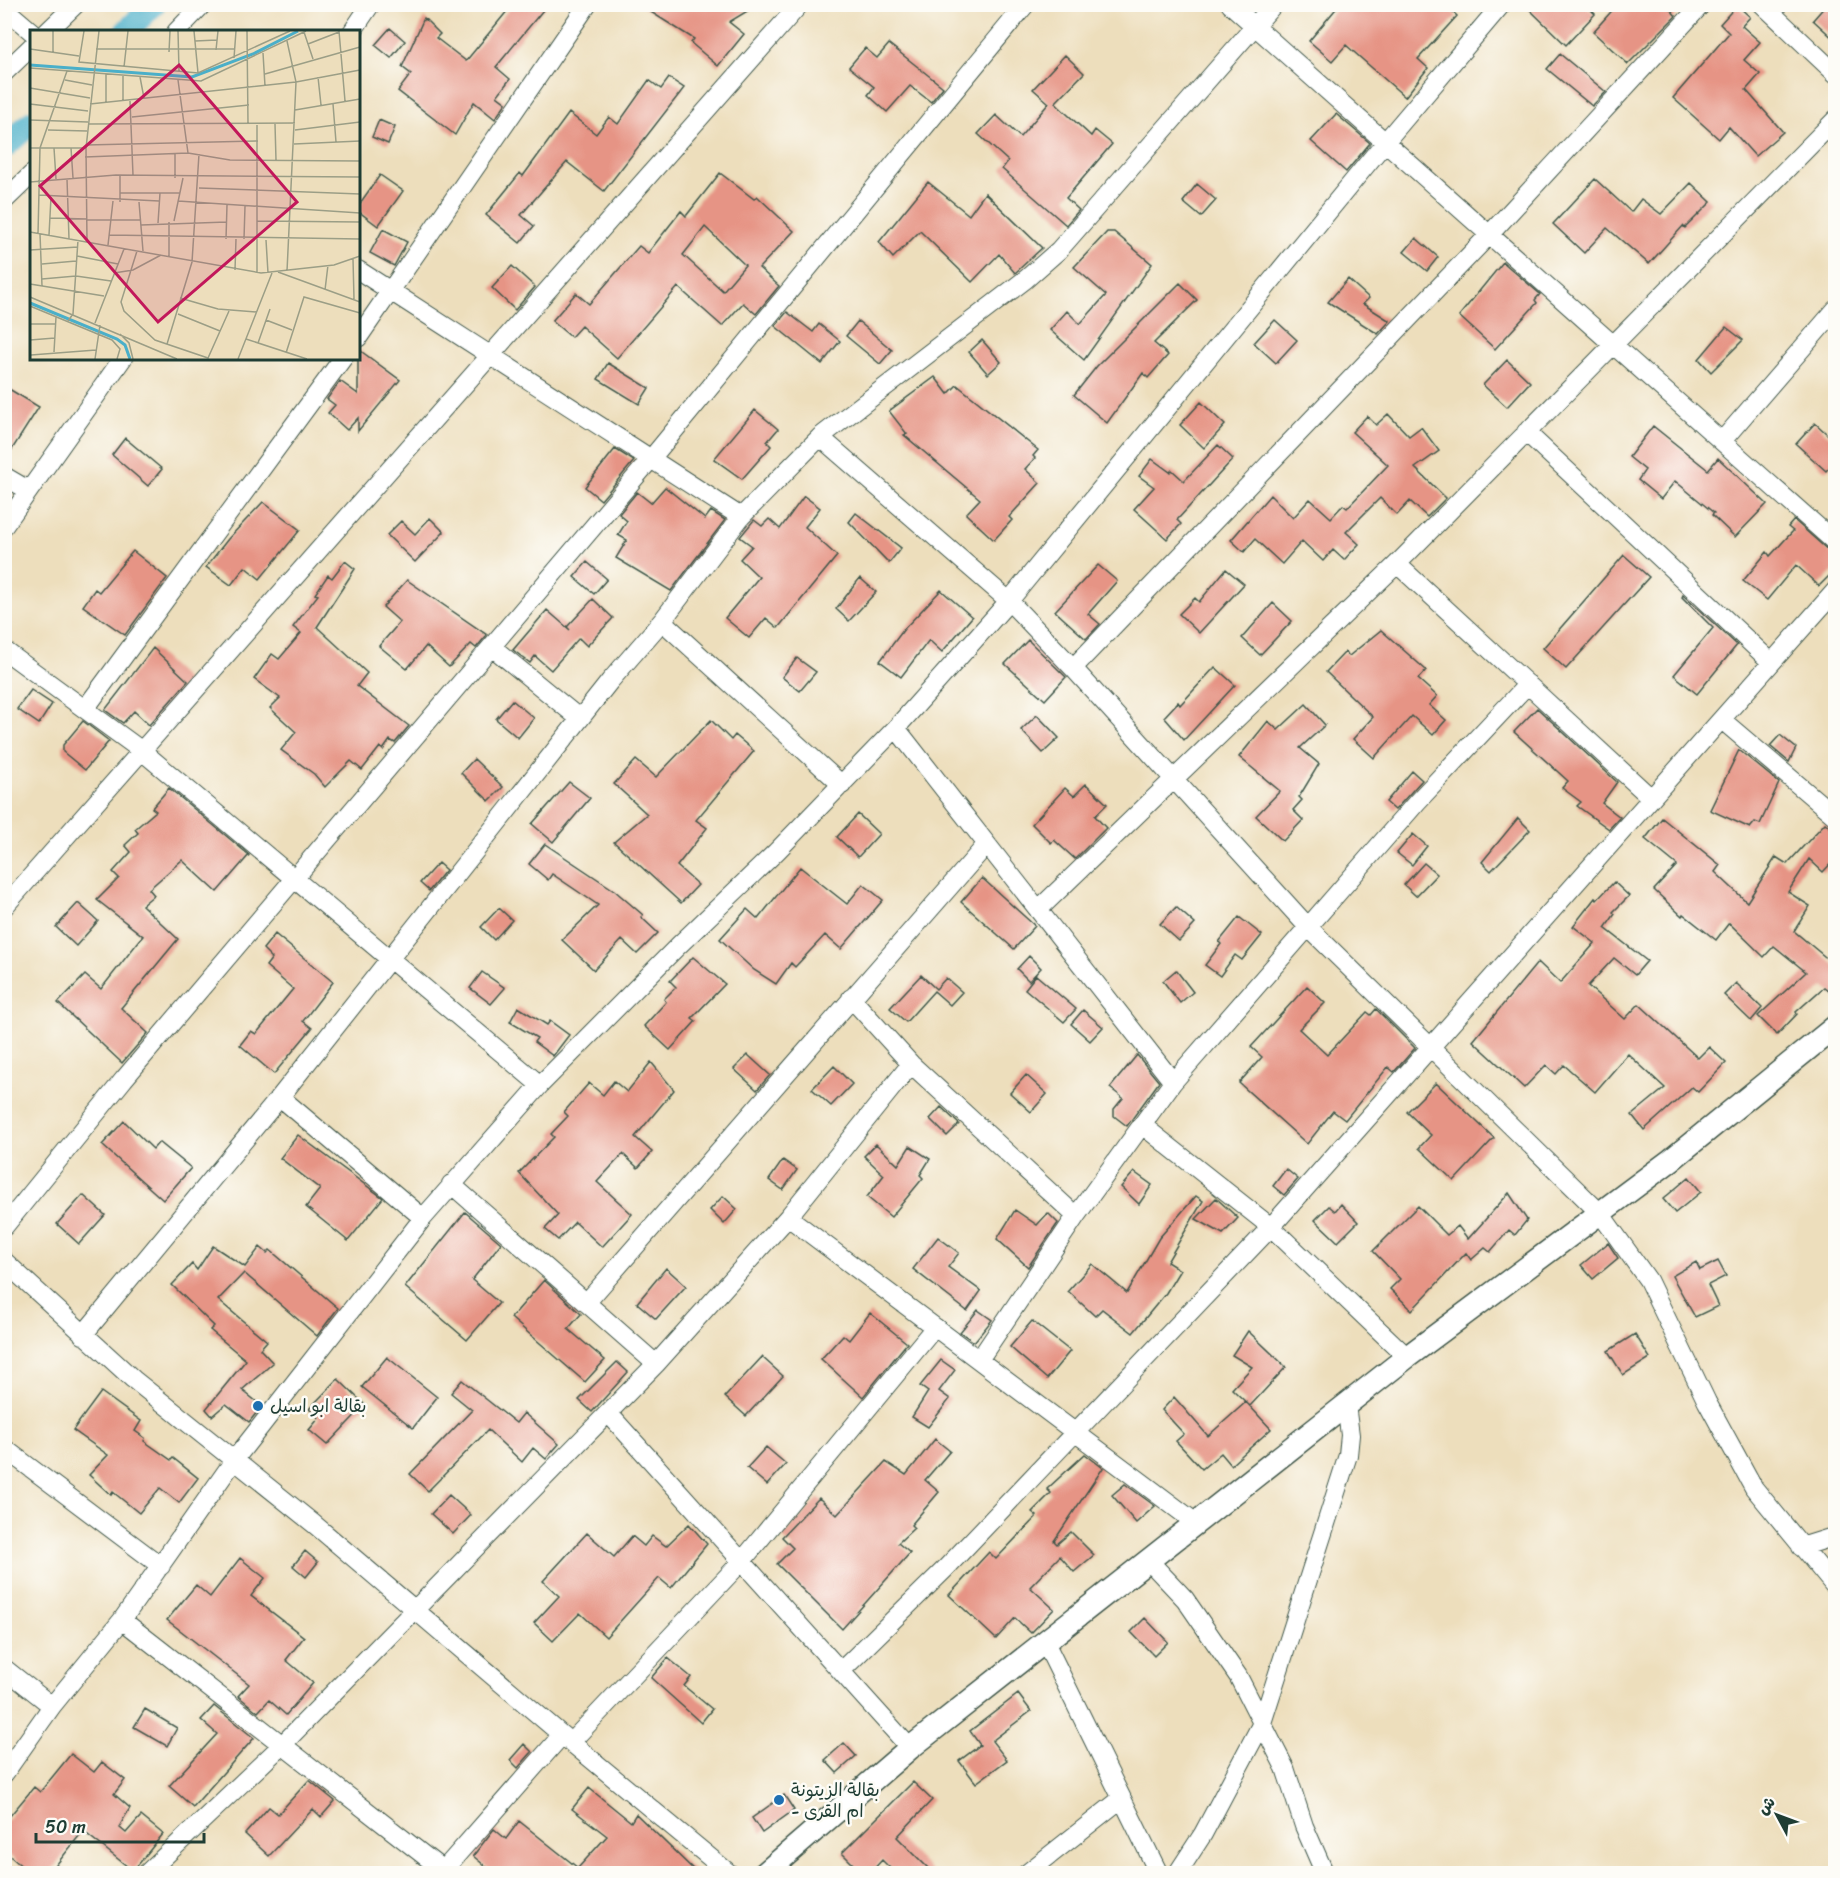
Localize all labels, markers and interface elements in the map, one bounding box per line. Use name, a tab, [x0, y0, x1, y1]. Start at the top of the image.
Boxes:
inset map	[30, 30, 360, 360]
place label: بقالة ابو اسيل	[270, 1390, 366, 1422]
marker: بقالة ابو اسيل	[251, 1399, 265, 1413]
place label: بقالة الزيتونة - ام القرى	[791, 1774, 880, 1827]
north arrow	[1747, 1785, 1807, 1845]
text: ش	[1749, 1789, 1783, 1822]
marker: بقالة الزيتونة - ام القرى	[772, 1793, 786, 1807]
scale bar	[36, 1806, 204, 1844]
text: 50 m	[45, 1811, 86, 1843]

